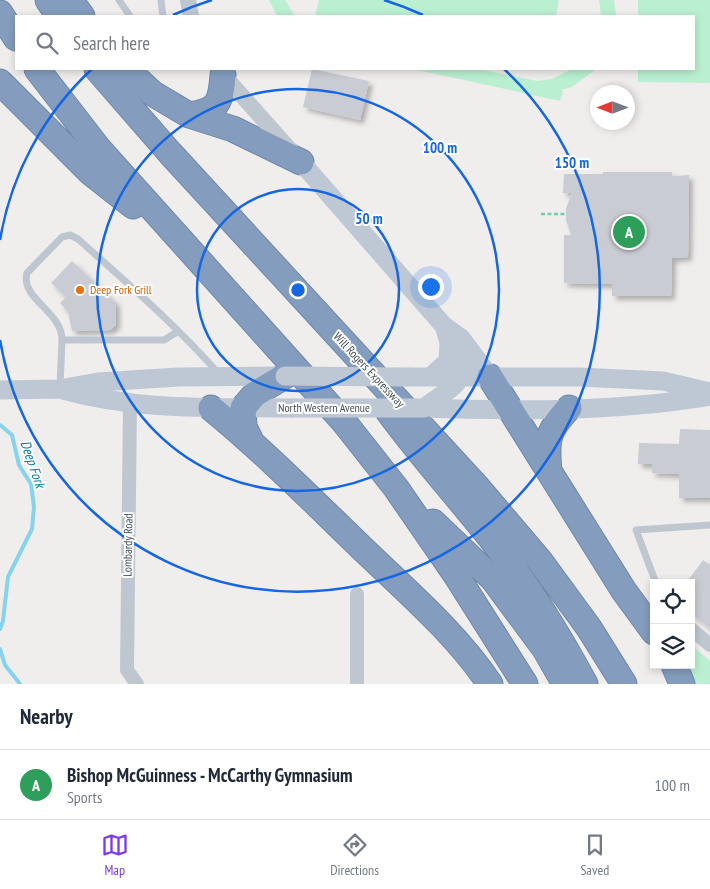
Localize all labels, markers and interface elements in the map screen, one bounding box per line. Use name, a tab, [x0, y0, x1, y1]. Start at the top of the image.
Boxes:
search box	[15, 15, 695, 70]
icon: search	[33, 29, 61, 57]
text: Search here	[73, 31, 150, 55]
north arrow	[590, 85, 635, 130]
text: 100 m	[423, 138, 457, 157]
text: 150 m	[555, 153, 589, 172]
text: 50 m	[355, 209, 383, 228]
pin: A	[613, 213, 645, 251]
your location	[418, 274, 444, 300]
centre of rings	[289, 281, 307, 299]
place label: Deep Fork Grill	[90, 282, 152, 297]
marker: Deep Fork Grill	[74, 284, 86, 296]
street label: Will Rogers Expressway	[331, 329, 408, 411]
street label: North Western Avenue	[278, 400, 370, 415]
water label: Deep Fork	[17, 438, 50, 492]
street label: Lombardy Road	[119, 513, 136, 577]
map controls	[650, 579, 695, 669]
button: locate	[650, 579, 695, 624]
button: layers	[650, 624, 695, 669]
text: Nearby	[20, 703, 73, 730]
text: Bishop McGuinness - McCarthy Gymnasium	[67, 763, 353, 787]
text: A	[32, 775, 40, 795]
text: 100 m	[655, 775, 690, 795]
text: Sports	[67, 787, 102, 807]
tab: Map	[101, 831, 129, 879]
tab: Directions	[330, 831, 379, 879]
tab: Saved	[580, 831, 609, 879]

